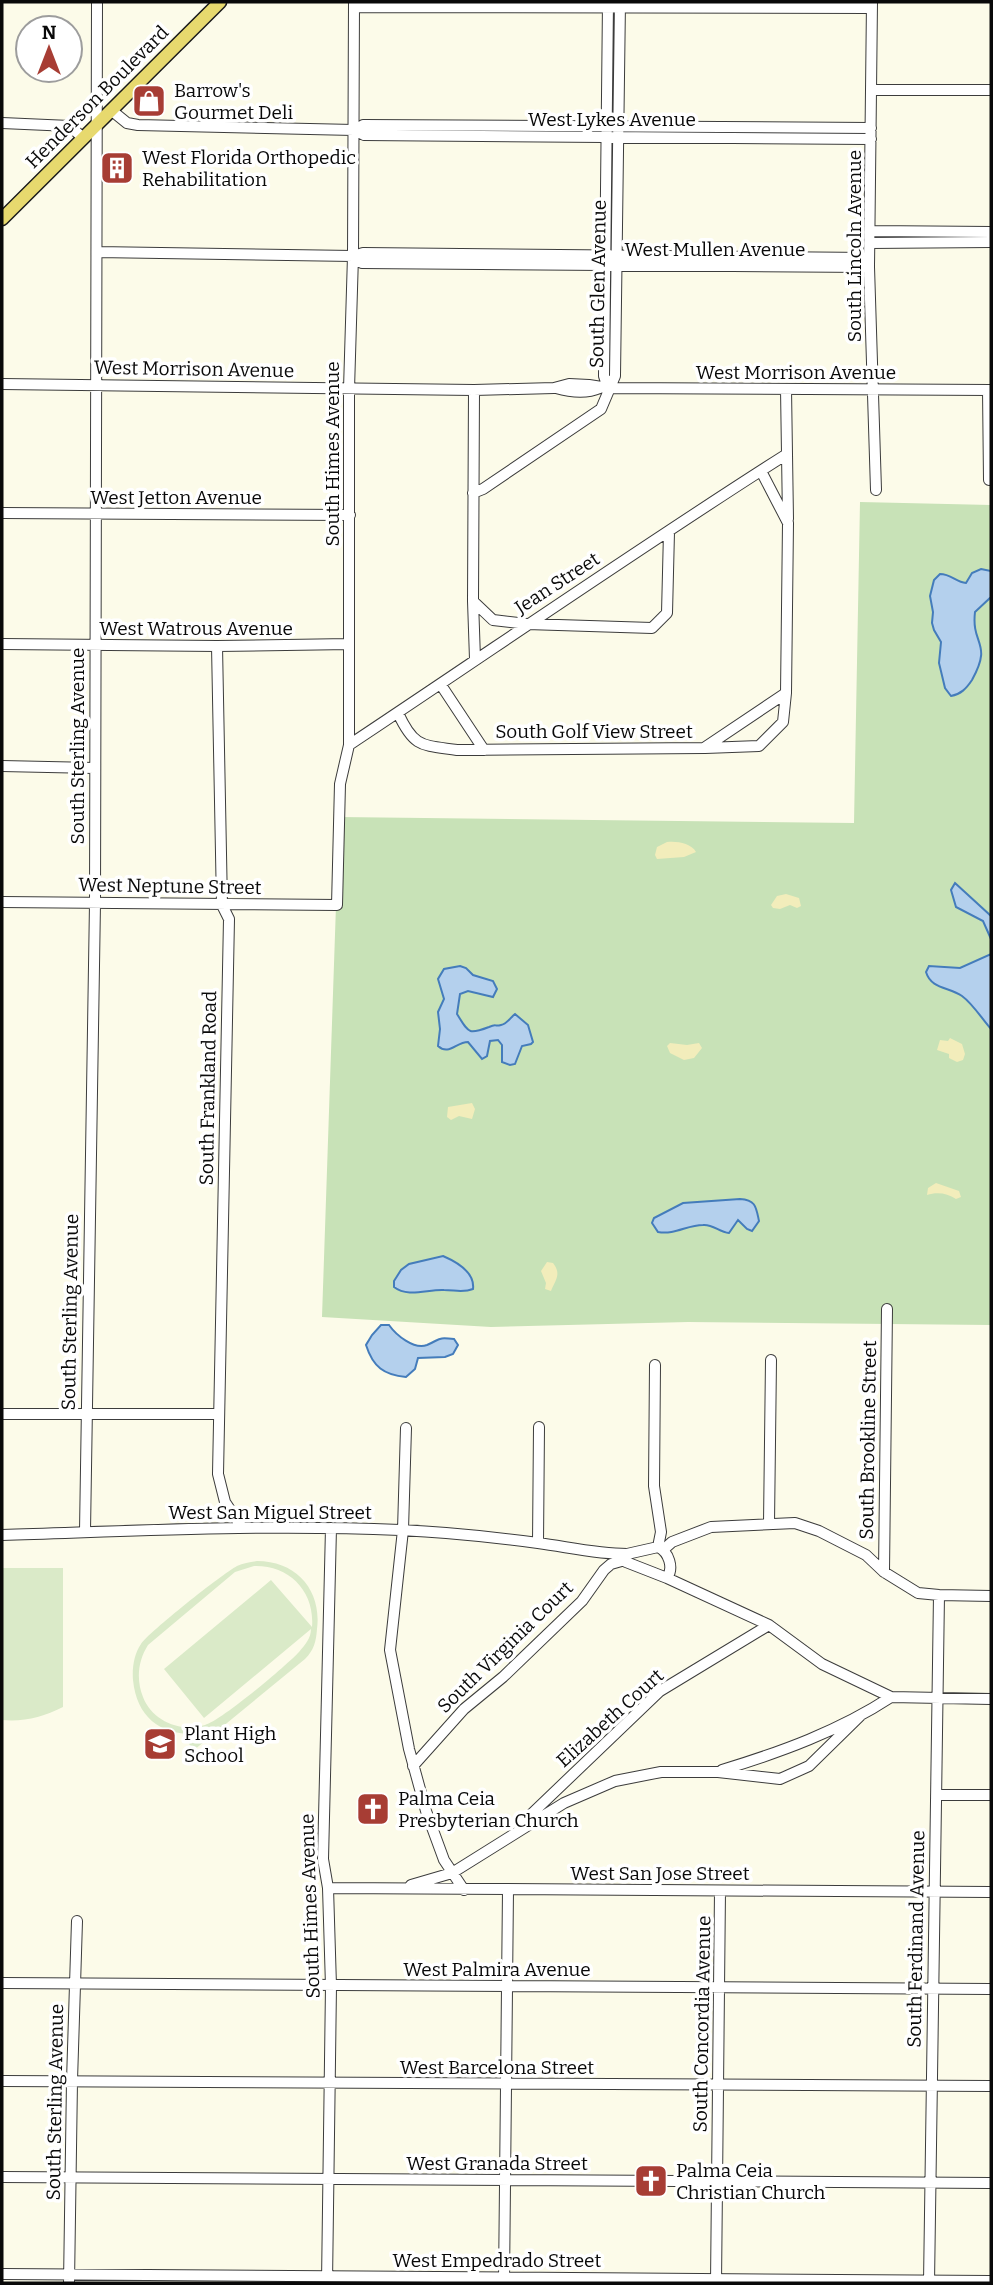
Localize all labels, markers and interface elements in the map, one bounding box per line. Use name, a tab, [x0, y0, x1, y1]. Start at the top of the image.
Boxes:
north arrow	[14, 14, 84, 84]
street label: Henderson Boulevard	[21, 21, 173, 173]
text: N	[42, 21, 57, 44]
place label: Barrow's Gourmet Deli	[174, 79, 293, 124]
shop icon: Barrow's Gourmet Deli	[130, 82, 168, 120]
street label: West Lykes Avenue	[528, 108, 696, 131]
place label: West Florida Orthopedic Rehabilitation	[142, 146, 356, 191]
building icon: West Florida Orthopedic Rehabilitation	[98, 149, 136, 187]
street label: South Lincoln Avenue	[843, 150, 866, 342]
street label: South Glen Avenue	[585, 200, 611, 368]
street label: West Mullen Avenue	[625, 238, 805, 261]
street label: West Morrison Avenue	[94, 356, 294, 382]
street label: South Himes Avenue	[321, 361, 344, 547]
street label: West Morrison Avenue	[696, 361, 896, 384]
street label: West Jetton Avenue	[90, 486, 262, 509]
street label: Jean Street	[510, 547, 604, 619]
street label: West Watrous Avenue	[99, 617, 293, 640]
street label: South Sterling Avenue	[66, 648, 89, 844]
street label: South Golf View Street	[495, 720, 693, 743]
street label: West Neptune Street	[78, 873, 262, 899]
street label: South Frankland Road	[195, 991, 221, 1185]
street label: South Sterling Avenue	[57, 1213, 83, 1411]
street label: South Brookline Street	[855, 1340, 881, 1540]
street label: West San Miguel Street	[168, 1501, 372, 1524]
street label: South Virginia Court	[432, 1576, 578, 1718]
street label: Elizabeth Court	[552, 1664, 668, 1772]
place label: Plant High School	[184, 1722, 277, 1767]
school or university icon: Plant High School	[141, 1725, 179, 1763]
place label: Palma Ceia Presbyterian Church	[398, 1787, 579, 1832]
church icon: Palma Ceia Presbyterian Church	[354, 1790, 392, 1828]
street label: South Himes Avenue	[295, 1813, 325, 1999]
street label: South Ferdinand Avenue	[903, 1830, 929, 2048]
street label: West San Jose Street	[570, 1862, 750, 1885]
street label: South Concordia Avenue	[689, 1915, 715, 2133]
street label: West Palmira Avenue	[403, 1958, 591, 1981]
street label: South Sterling Avenue	[42, 2003, 68, 2201]
street label: West Barcelona Street	[400, 2056, 594, 2079]
street label: West Granada Street	[406, 2152, 588, 2175]
place label: Palma Ceia Christian Church	[676, 2159, 826, 2204]
church icon: Palma Ceia Christian Church	[632, 2162, 670, 2200]
street label: West Empedrado Street	[393, 2249, 601, 2272]

